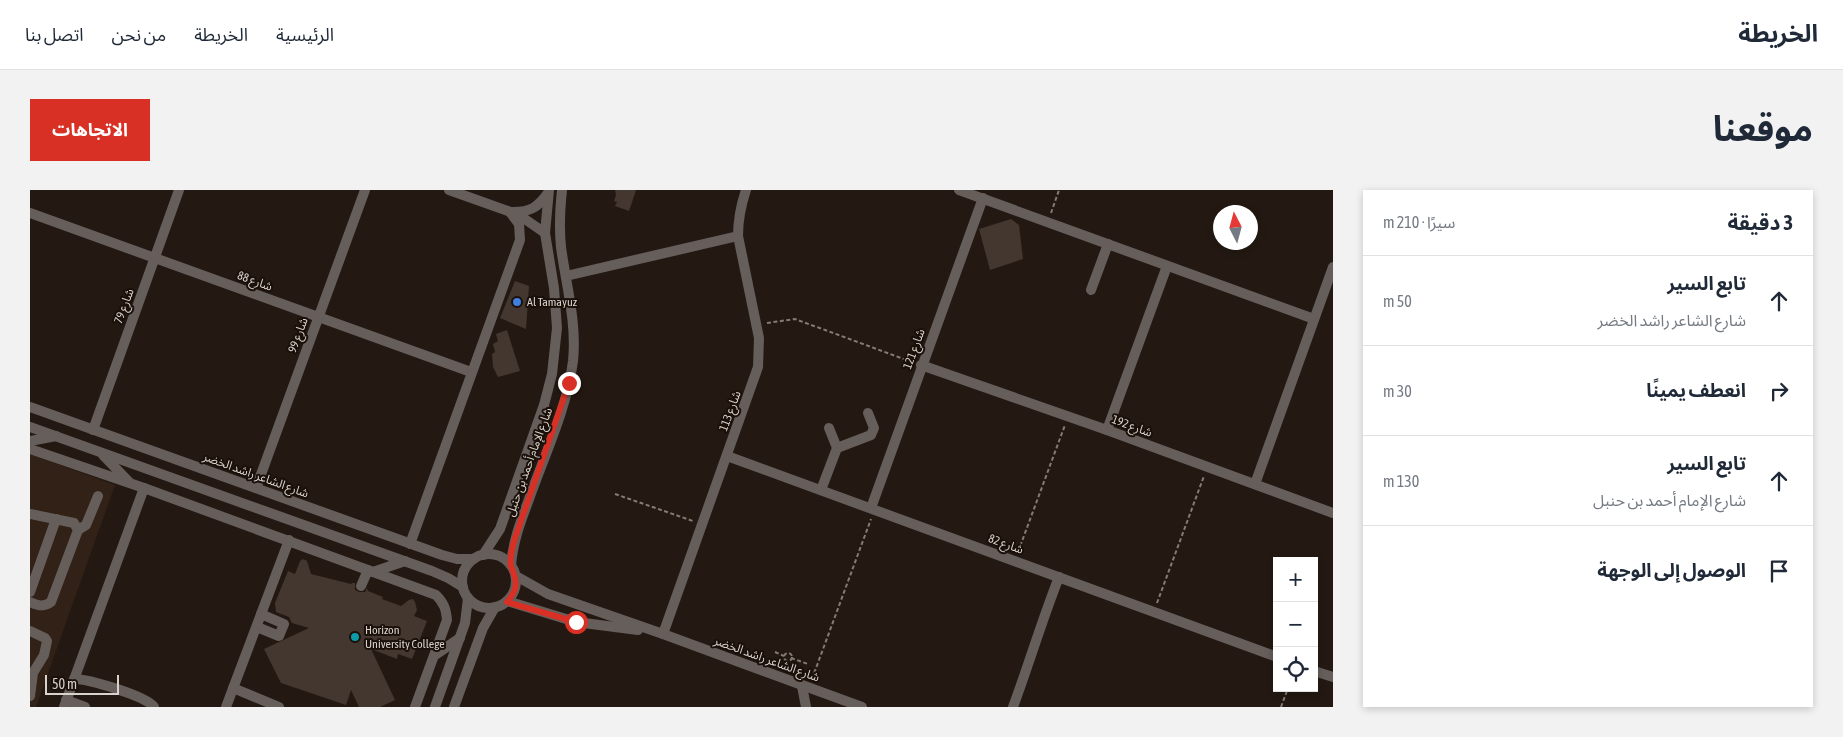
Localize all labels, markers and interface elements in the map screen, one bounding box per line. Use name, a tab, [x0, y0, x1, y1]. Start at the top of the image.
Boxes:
text: الخريطة	[1738, 20, 1818, 47]
text: اتصل بنا	[25, 24, 84, 45]
text: من نحن	[112, 24, 166, 45]
text: الخريطة	[194, 24, 248, 45]
text: الرئيسية	[276, 24, 334, 45]
button: الاتجاهات	[30, 99, 150, 161]
text: موقعنا	[1713, 108, 1813, 148]
north arrow	[1213, 205, 1258, 250]
text: 3 دقيقة	[1727, 210, 1793, 234]
text: سيرًا · 210 m	[1383, 213, 1455, 231]
street label: شارع 88	[235, 268, 274, 296]
text: تابع السير	[1667, 272, 1746, 294]
street label: شارع 79	[111, 287, 139, 326]
icon: ahead	[1765, 287, 1793, 315]
text: 50 m	[1383, 292, 1412, 310]
place label: Al Tamayuz	[527, 295, 578, 309]
marker: Al Tamayuz	[511, 296, 523, 308]
text: شارع الشاعر راشد الخضر	[1598, 311, 1746, 329]
street label: شارع 99	[285, 316, 313, 355]
street label: شارع 121	[900, 327, 930, 372]
route end	[558, 372, 581, 395]
icon: right	[1765, 377, 1793, 405]
text: انعطف يمينًا	[1646, 379, 1746, 401]
text: 30 m	[1383, 382, 1412, 400]
street label: شارع 113	[716, 389, 746, 434]
street label: شارع الإمام أحمد بن حنبل	[502, 406, 557, 519]
street label: شارع 192	[1109, 412, 1154, 442]
street label: شارع الشاعر راشد الخضر	[200, 449, 311, 502]
text: تابع السير	[1667, 452, 1746, 474]
icon: ahead	[1765, 467, 1793, 495]
text: 130 m	[1383, 472, 1419, 490]
text: شارع الإمام أحمد بن حنبل	[1593, 491, 1746, 509]
street label: شارع 82	[986, 531, 1025, 559]
map controls	[1273, 557, 1318, 692]
button: +	[1273, 557, 1318, 602]
icon: arrive	[1765, 557, 1793, 585]
text: الوصول إلى الوجهة	[1597, 559, 1746, 581]
button: −	[1273, 602, 1318, 647]
route start	[565, 611, 588, 634]
place label: Horizon University College	[365, 623, 445, 651]
marker: Horizon University College	[349, 631, 361, 643]
street label: شارع الشاعر راشد الخضر	[711, 633, 822, 686]
button: locate	[1273, 647, 1318, 692]
scale bar	[45, 672, 119, 695]
text: 50 m	[52, 676, 77, 692]

